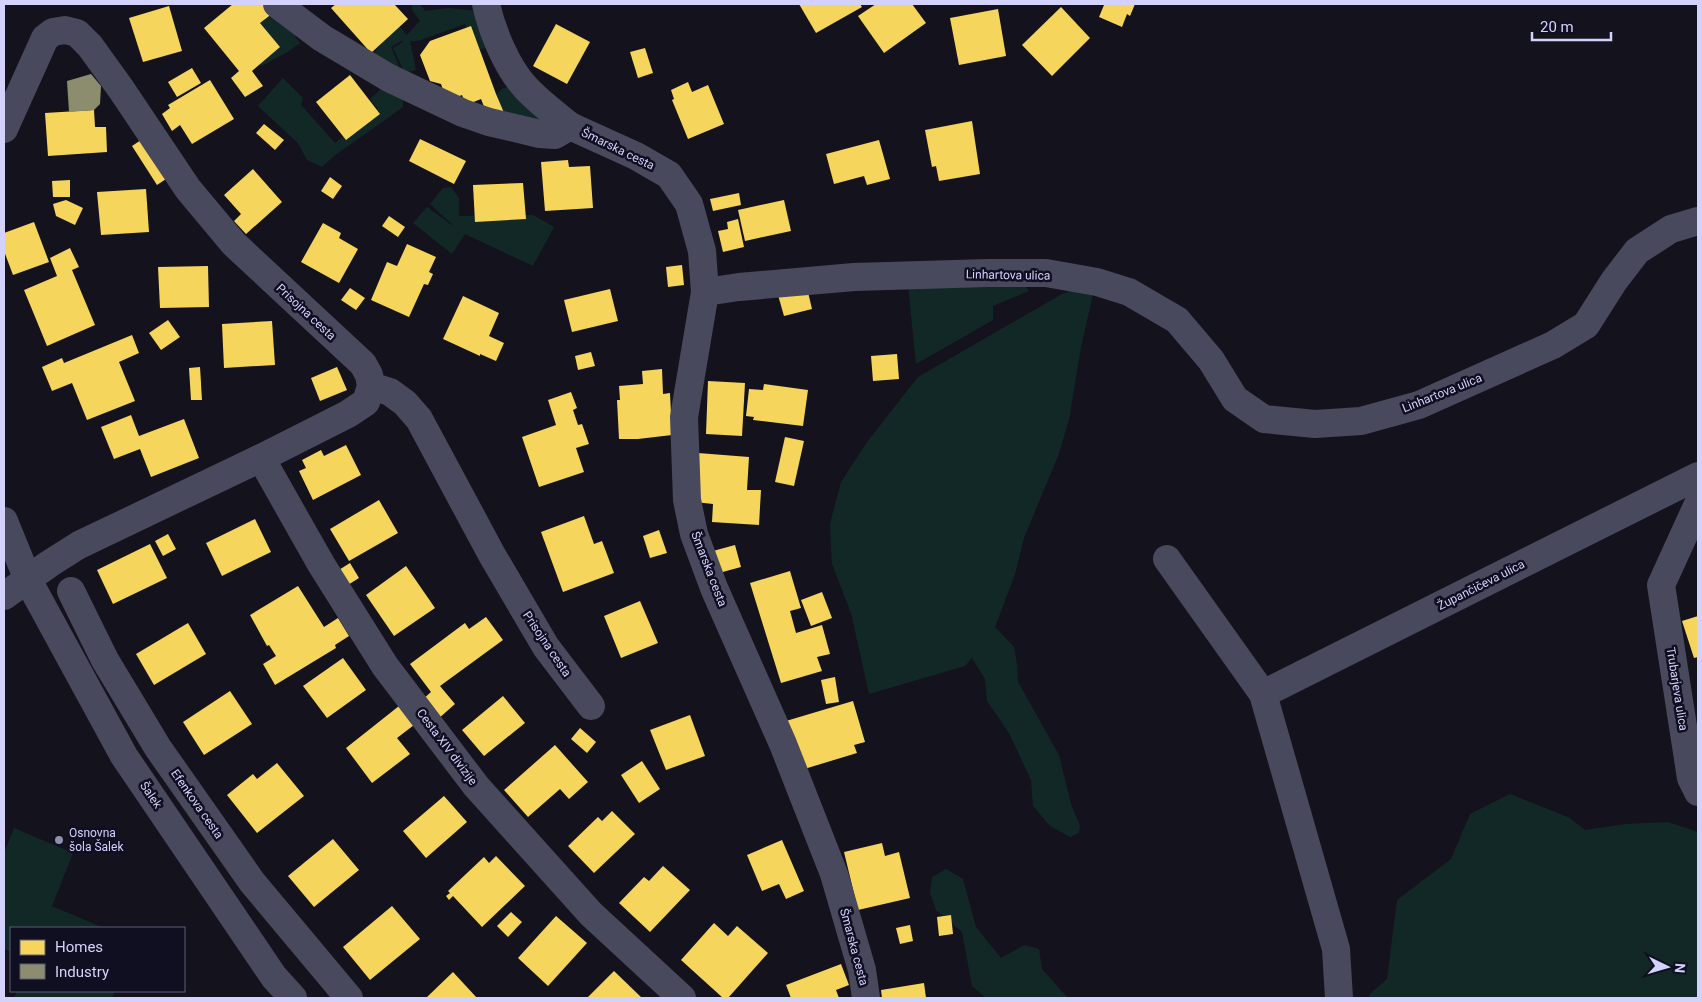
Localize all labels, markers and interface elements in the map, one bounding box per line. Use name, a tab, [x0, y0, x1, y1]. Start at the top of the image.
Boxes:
scale bar	[1532, 10, 1611, 42]
text: 20 m	[1540, 18, 1574, 36]
street label: Šmarska cesta	[579, 124, 657, 173]
street label: Linhartova ulica	[966, 267, 1050, 283]
street label: Prisojna cesta	[273, 281, 339, 343]
street label: Linhartova ulica	[1400, 371, 1484, 415]
street label: Šmarska cesta	[688, 529, 731, 609]
street label: Župančičeva ulica	[1435, 556, 1527, 613]
street label: Prisojna cesta	[520, 609, 574, 679]
street label: Trubarjeva ulica	[1663, 646, 1691, 732]
street label: Cesta XIV divizije	[414, 706, 480, 788]
street label: Efenkova cesta	[168, 767, 226, 841]
street label: Šalek	[137, 778, 166, 812]
place label: Osnovna šola Šalek	[69, 826, 124, 854]
marker: Osnovna šola Šalek	[53, 834, 65, 846]
street label: Šmarska cesta	[837, 907, 872, 987]
legend	[10, 927, 185, 992]
text: Homes	[55, 938, 103, 956]
north arrow	[1642, 942, 1692, 992]
text: Industry	[55, 963, 109, 981]
text: N	[1672, 963, 1688, 974]

